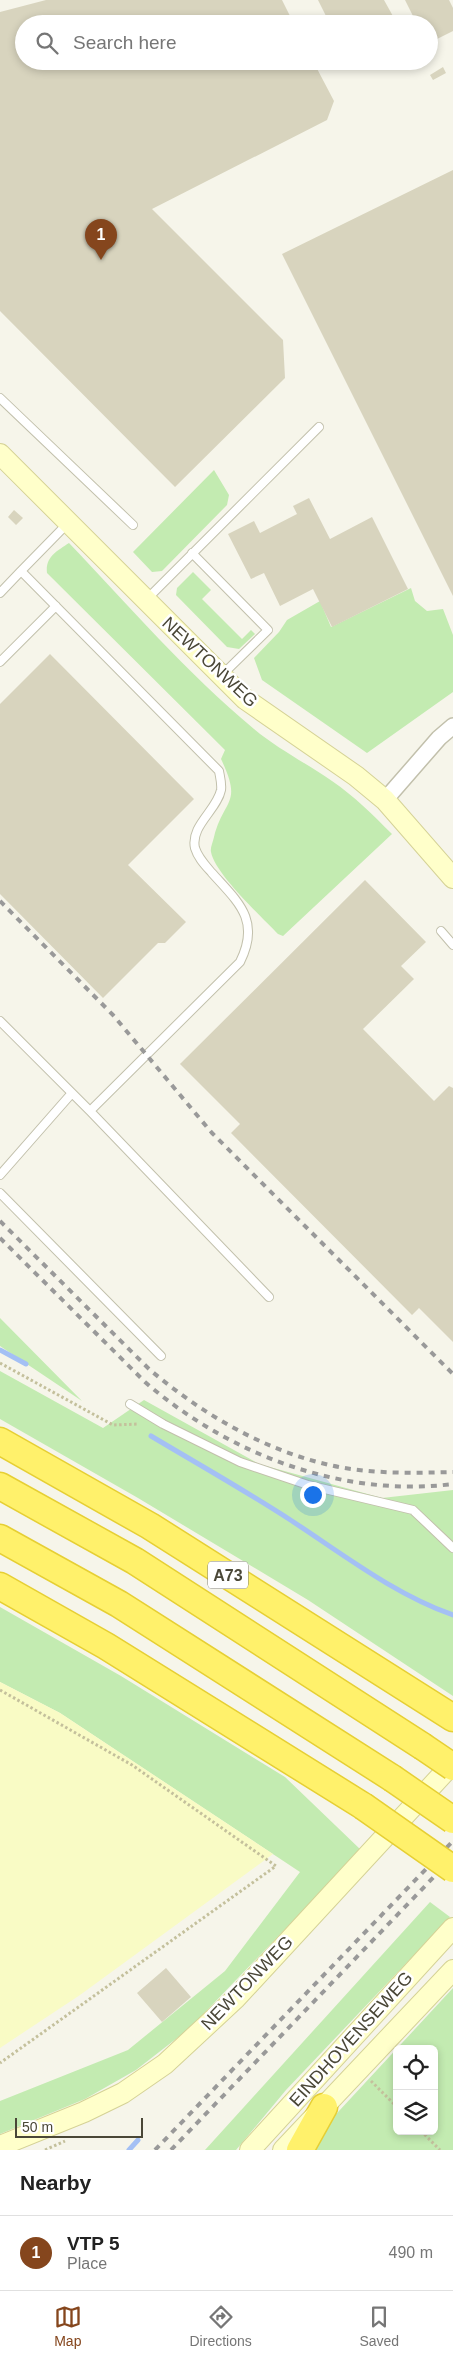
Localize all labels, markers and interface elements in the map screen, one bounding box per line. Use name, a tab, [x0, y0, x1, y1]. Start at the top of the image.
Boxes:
search box	[15, 15, 438, 70]
icon: search	[33, 29, 61, 57]
text: Search here	[73, 32, 177, 53]
pin: 1	[85, 219, 117, 260]
street label: NEWTONWEG	[158, 613, 262, 711]
your location	[300, 1482, 326, 1508]
road number: A73	[208, 1562, 248, 1588]
street label: NEWTONWEG	[197, 1932, 297, 2034]
street label: EINDHOVENSEWEG	[285, 1968, 417, 2110]
map controls	[393, 2045, 438, 2135]
button: locate	[393, 2045, 438, 2090]
button: layers	[393, 2090, 438, 2135]
scale bar	[15, 2115, 142, 2138]
text: 50 m	[22, 2119, 53, 2135]
text: Nearby	[20, 2171, 91, 2194]
text: VTP 5	[67, 2233, 119, 2254]
text: 1	[32, 2244, 40, 2261]
text: 490 m	[389, 2244, 433, 2261]
text: Place	[67, 2255, 107, 2272]
tab: Map	[54, 2303, 82, 2349]
tab: Directions	[190, 2303, 252, 2349]
tab: Saved	[359, 2303, 399, 2349]

